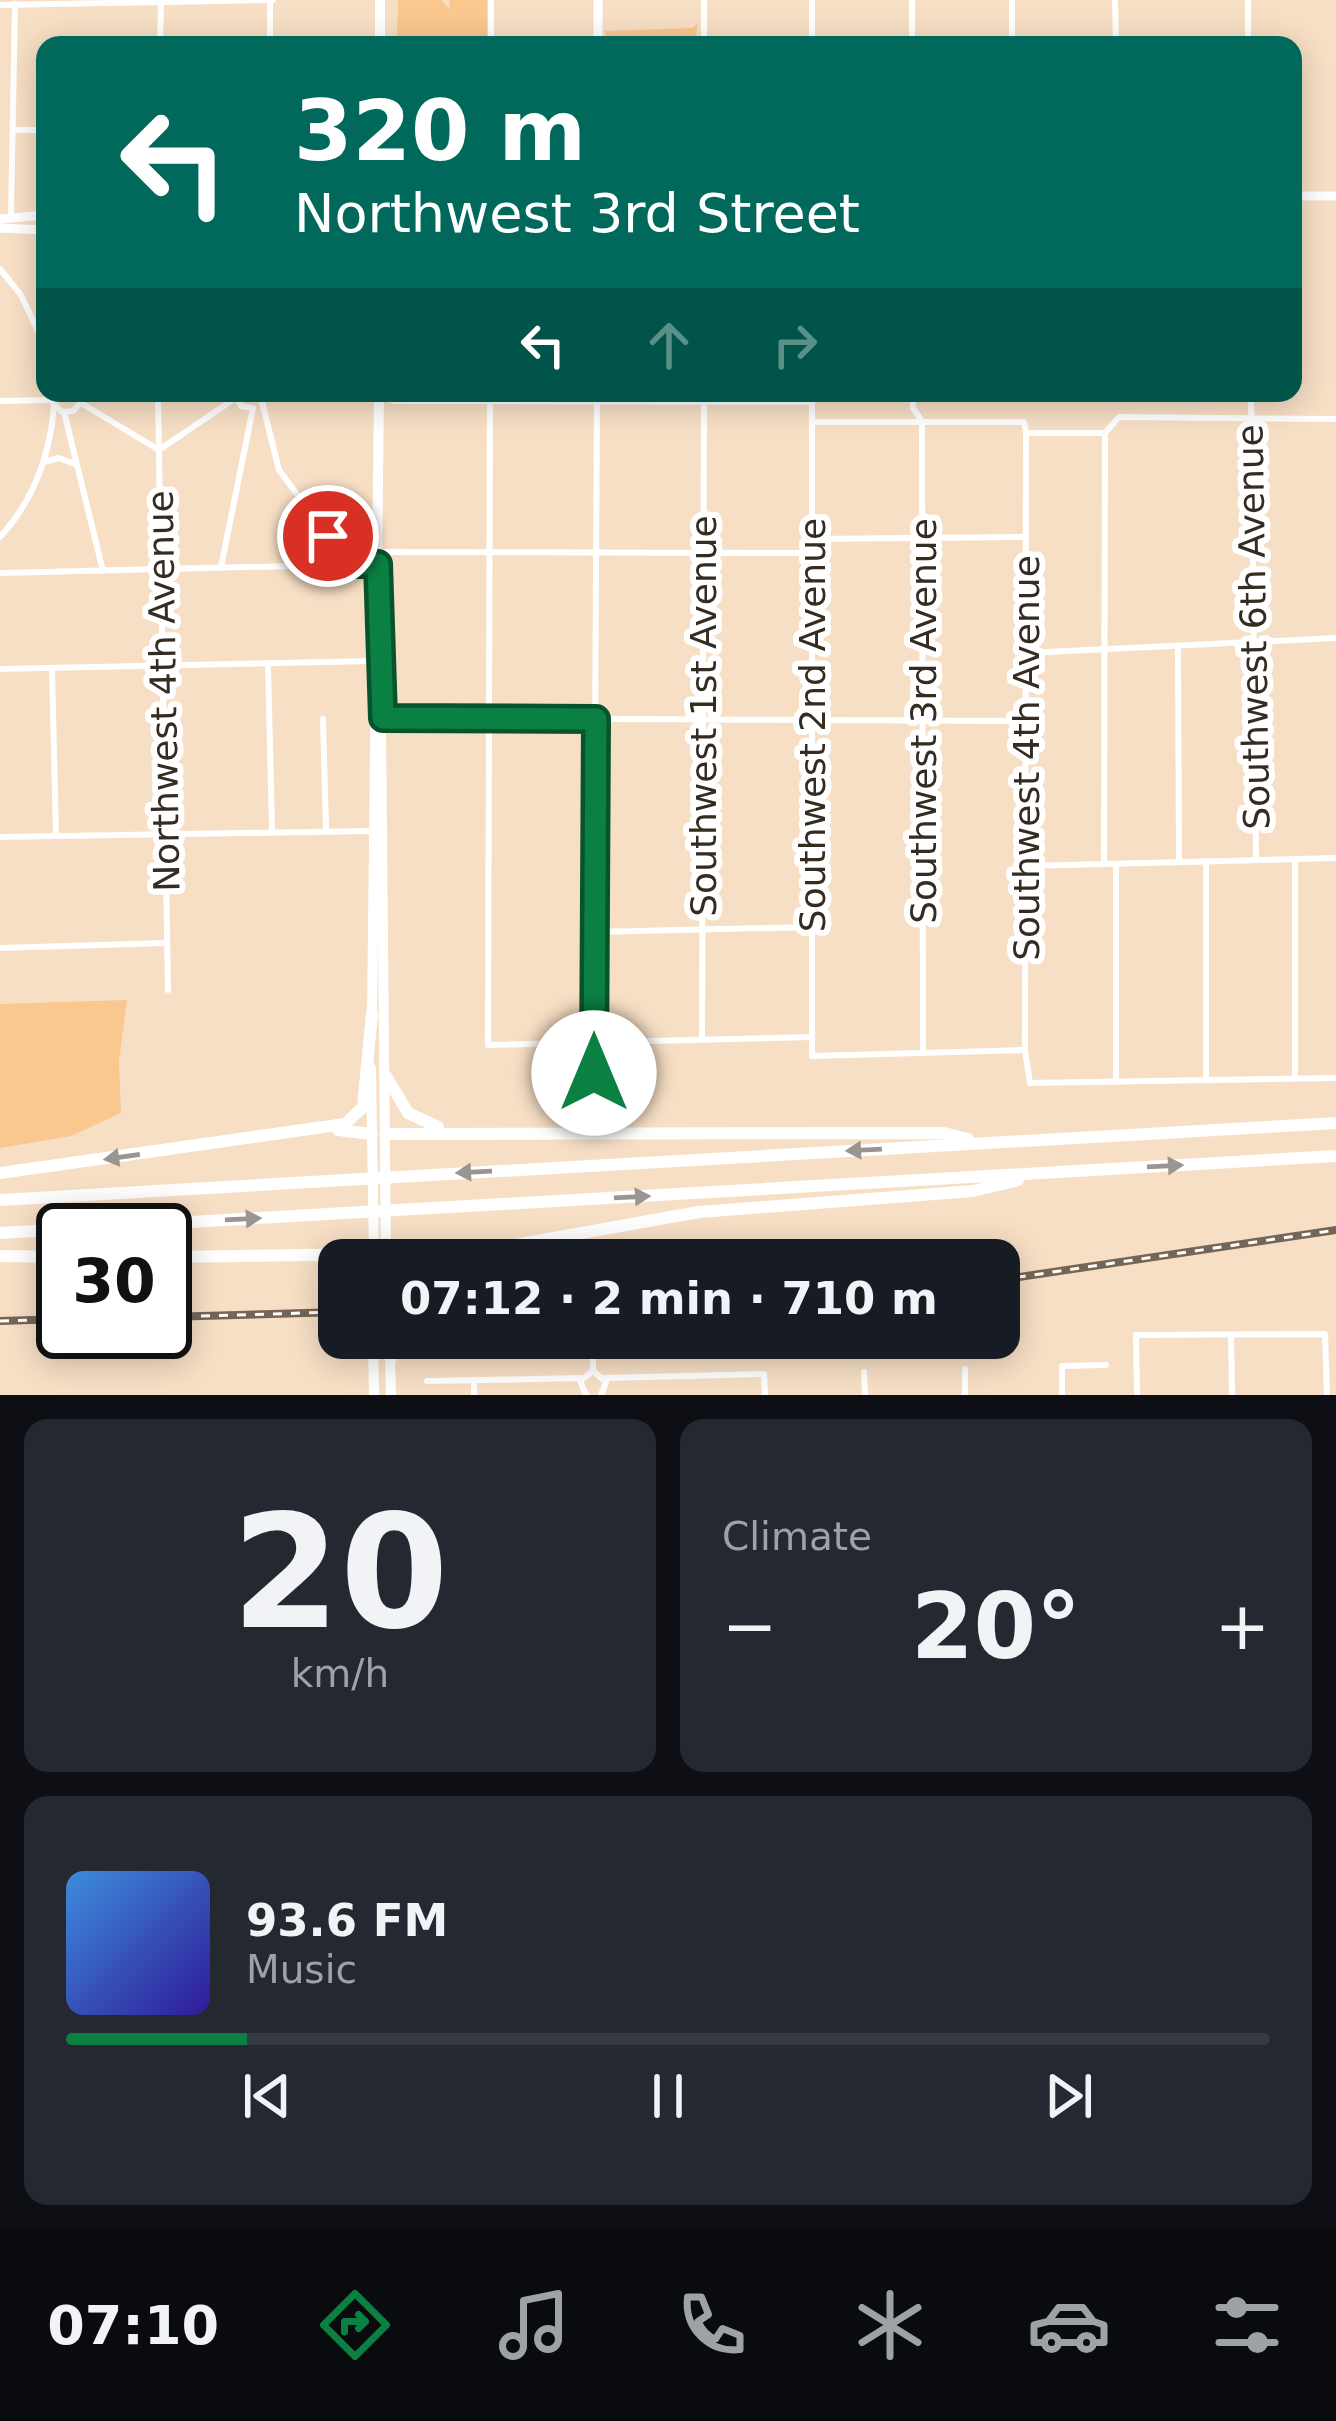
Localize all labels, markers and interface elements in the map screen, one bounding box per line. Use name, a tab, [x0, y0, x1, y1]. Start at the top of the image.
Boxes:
text: 320 m	[294, 82, 586, 180]
icon: left	[96, 84, 252, 240]
text: Northwest 3rd Street	[294, 182, 860, 245]
icon: left	[510, 312, 576, 378]
icon: ahead	[636, 312, 702, 378]
icon: right	[762, 312, 828, 378]
street label: Southwest 6th Avenue	[1229, 424, 1278, 830]
pin	[277, 485, 379, 587]
street label: Northwest 4th Avenue	[139, 490, 188, 892]
icon: arrive	[295, 503, 361, 569]
street label: Southwest 1st Avenue	[683, 515, 724, 917]
street label: Southwest 2nd Avenue	[792, 518, 833, 932]
street label: Southwest 3rd Avenue	[903, 518, 944, 924]
street label: Southwest 4th Avenue	[1006, 555, 1047, 961]
position arrow	[531, 1010, 657, 1136]
one-way arrow	[845, 1140, 882, 1159]
one-way arrow	[102, 1148, 140, 1167]
one-way arrow	[1147, 1156, 1185, 1175]
one-way arrow	[454, 1163, 492, 1182]
one-way arrow	[614, 1187, 652, 1206]
speed limit sign: 30	[36, 1203, 192, 1359]
one-way arrow	[225, 1209, 263, 1228]
text: 07:12 · 2 min · 710 m	[400, 1272, 938, 1325]
text: 20	[231, 1482, 449, 1664]
text: Climate	[722, 1514, 872, 1559]
text: 20°	[911, 1574, 1081, 1679]
text: −	[722, 1588, 777, 1665]
text: +	[1215, 1588, 1270, 1665]
text: km/h	[291, 1651, 389, 1696]
text: 93.6 FM	[246, 1894, 448, 1947]
text: Music	[246, 1947, 357, 1992]
icon: previous	[234, 2063, 300, 2129]
icon: pause	[635, 2063, 701, 2129]
icon: next	[1036, 2063, 1102, 2129]
icon: directions	[313, 2283, 397, 2367]
icon: music	[492, 2283, 576, 2367]
icon: phone	[670, 2283, 754, 2367]
icon: climate	[848, 2283, 932, 2367]
icon: car	[1027, 2283, 1111, 2367]
icon: filters	[1205, 2283, 1289, 2367]
text: 07:10	[47, 2294, 219, 2357]

